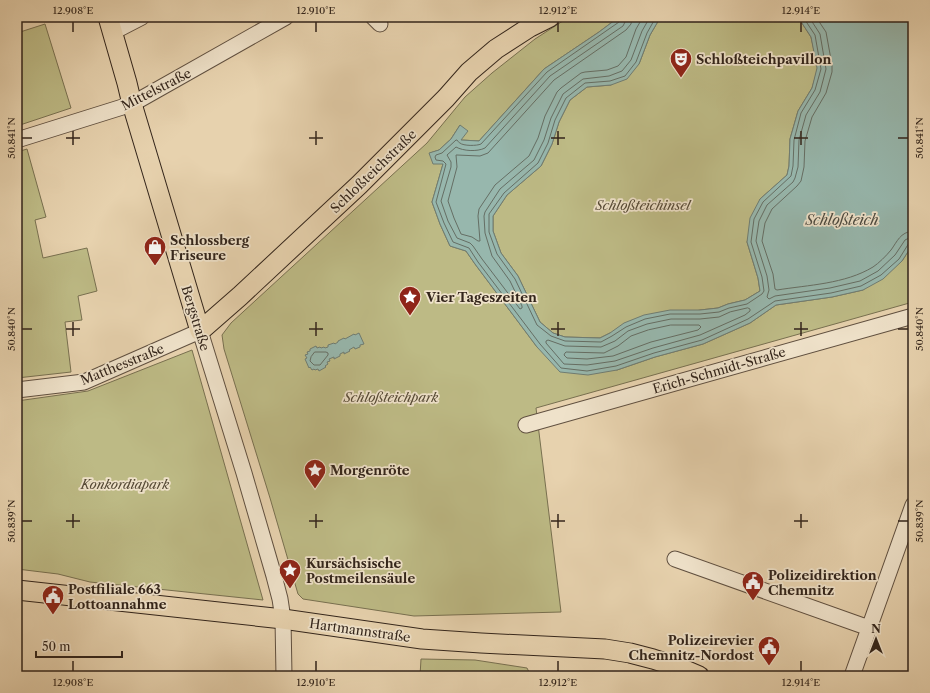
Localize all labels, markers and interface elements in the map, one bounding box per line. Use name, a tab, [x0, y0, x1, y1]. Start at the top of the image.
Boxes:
text: 12.908°E	[53, 4, 93, 17]
text: 12.910°E	[297, 4, 336, 17]
text: 12.912°E	[539, 4, 577, 17]
text: 12.914°E	[782, 4, 820, 17]
theatre icon: Schloßteichpavillon	[668, 46, 694, 79]
place label: Schloßteichpavillon	[696, 51, 832, 67]
street label: Mittelstraße	[118, 65, 194, 113]
text: 50.841°N	[5, 117, 18, 159]
text: 50.841°N	[913, 117, 926, 159]
street label: Schloßteichstraße	[327, 126, 419, 216]
park label: Schloßteichinsel	[594, 197, 692, 213]
water label: Schloßteich	[804, 211, 879, 229]
place label: Schlossberg Friseure	[170, 232, 250, 263]
shop icon: Schlossberg Friseure	[142, 234, 168, 267]
street label: Bergstraße	[178, 283, 214, 353]
place icon: Vier Tageszeiten	[397, 284, 423, 317]
place label: Vier Tageszeiten	[425, 289, 537, 305]
text: 50.840°N	[5, 307, 18, 351]
text: 50.840°N	[913, 307, 926, 351]
street label: Matthesstraße	[78, 340, 166, 388]
street label: Erich-Schmidt-Straße	[651, 343, 787, 397]
park label: Schloßteichpark	[343, 389, 439, 405]
place icon: Morgenröte	[302, 457, 328, 490]
place label: Morgenröte	[330, 462, 410, 478]
park label: Konkordiapark	[80, 476, 169, 492]
text: 50.839°N	[5, 499, 18, 543]
text: 50.839°N	[913, 499, 926, 543]
place label: Kursächsische Postmeilensäule	[306, 555, 415, 586]
place icon: Kursächsische Postmeilensäule	[277, 557, 303, 590]
place label: Polizeidirektion Chemnitz	[768, 567, 877, 598]
public building icon: Polizeidirektion Chemnitz	[740, 569, 766, 602]
place label: Postfiliale 663 Lottoannahme	[68, 581, 167, 612]
public building icon: Postfiliale 663 Lottoannahme	[40, 583, 66, 616]
street label: Hartmannstraße	[308, 615, 412, 645]
north arrow	[856, 619, 896, 659]
text: N	[871, 622, 881, 636]
place label: Polizeirevier Chemnitz-Nordost	[629, 632, 755, 663]
scale bar	[36, 633, 122, 659]
public building icon: Polizeirevier Chemnitz-Nordost	[756, 634, 782, 667]
text: 50 m	[42, 639, 71, 654]
text: 12.908°E	[53, 676, 93, 689]
text: 12.910°E	[297, 676, 336, 689]
text: 12.912°E	[539, 676, 577, 689]
text: 12.914°E	[782, 676, 820, 689]

